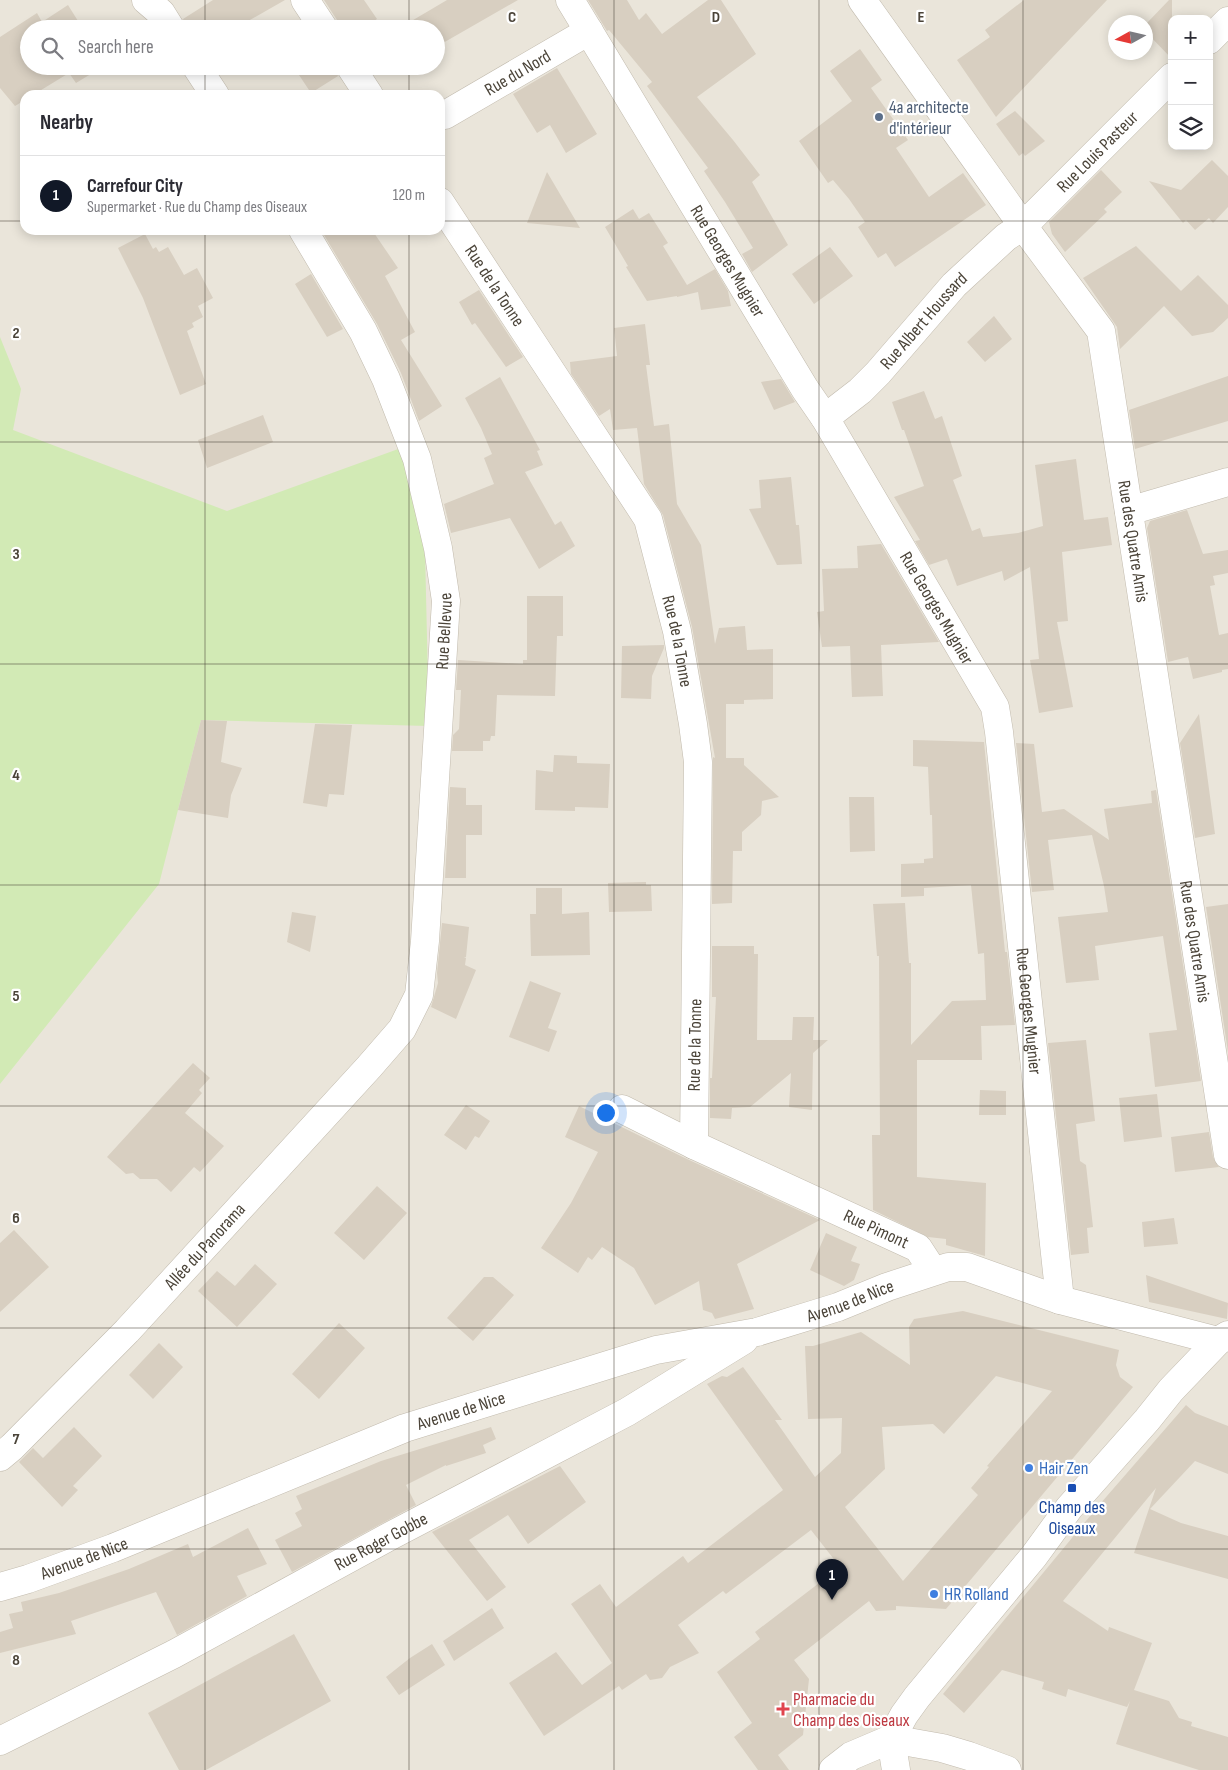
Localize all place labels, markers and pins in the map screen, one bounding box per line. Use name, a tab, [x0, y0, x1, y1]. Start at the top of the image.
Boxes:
place label: 4a architecte d'intérieur	[889, 97, 969, 139]
marker: 4a architecte d'intérieur	[873, 111, 885, 123]
place label: Hair Zen	[1039, 1458, 1088, 1479]
marker: Hair Zen	[1023, 1462, 1035, 1474]
marker: Champ des Oiseaux	[1066, 1482, 1078, 1494]
place label: Champ des Oiseaux	[1039, 1497, 1105, 1539]
pin: 1	[816, 1559, 848, 1600]
place label: HR Rolland	[944, 1584, 1009, 1605]
marker: HR Rolland	[928, 1588, 940, 1600]
place label: Pharmacie du Champ des Oiseaux	[793, 1689, 910, 1731]
marker: Pharmacie du Champ des Oiseaux	[777, 1703, 789, 1715]

